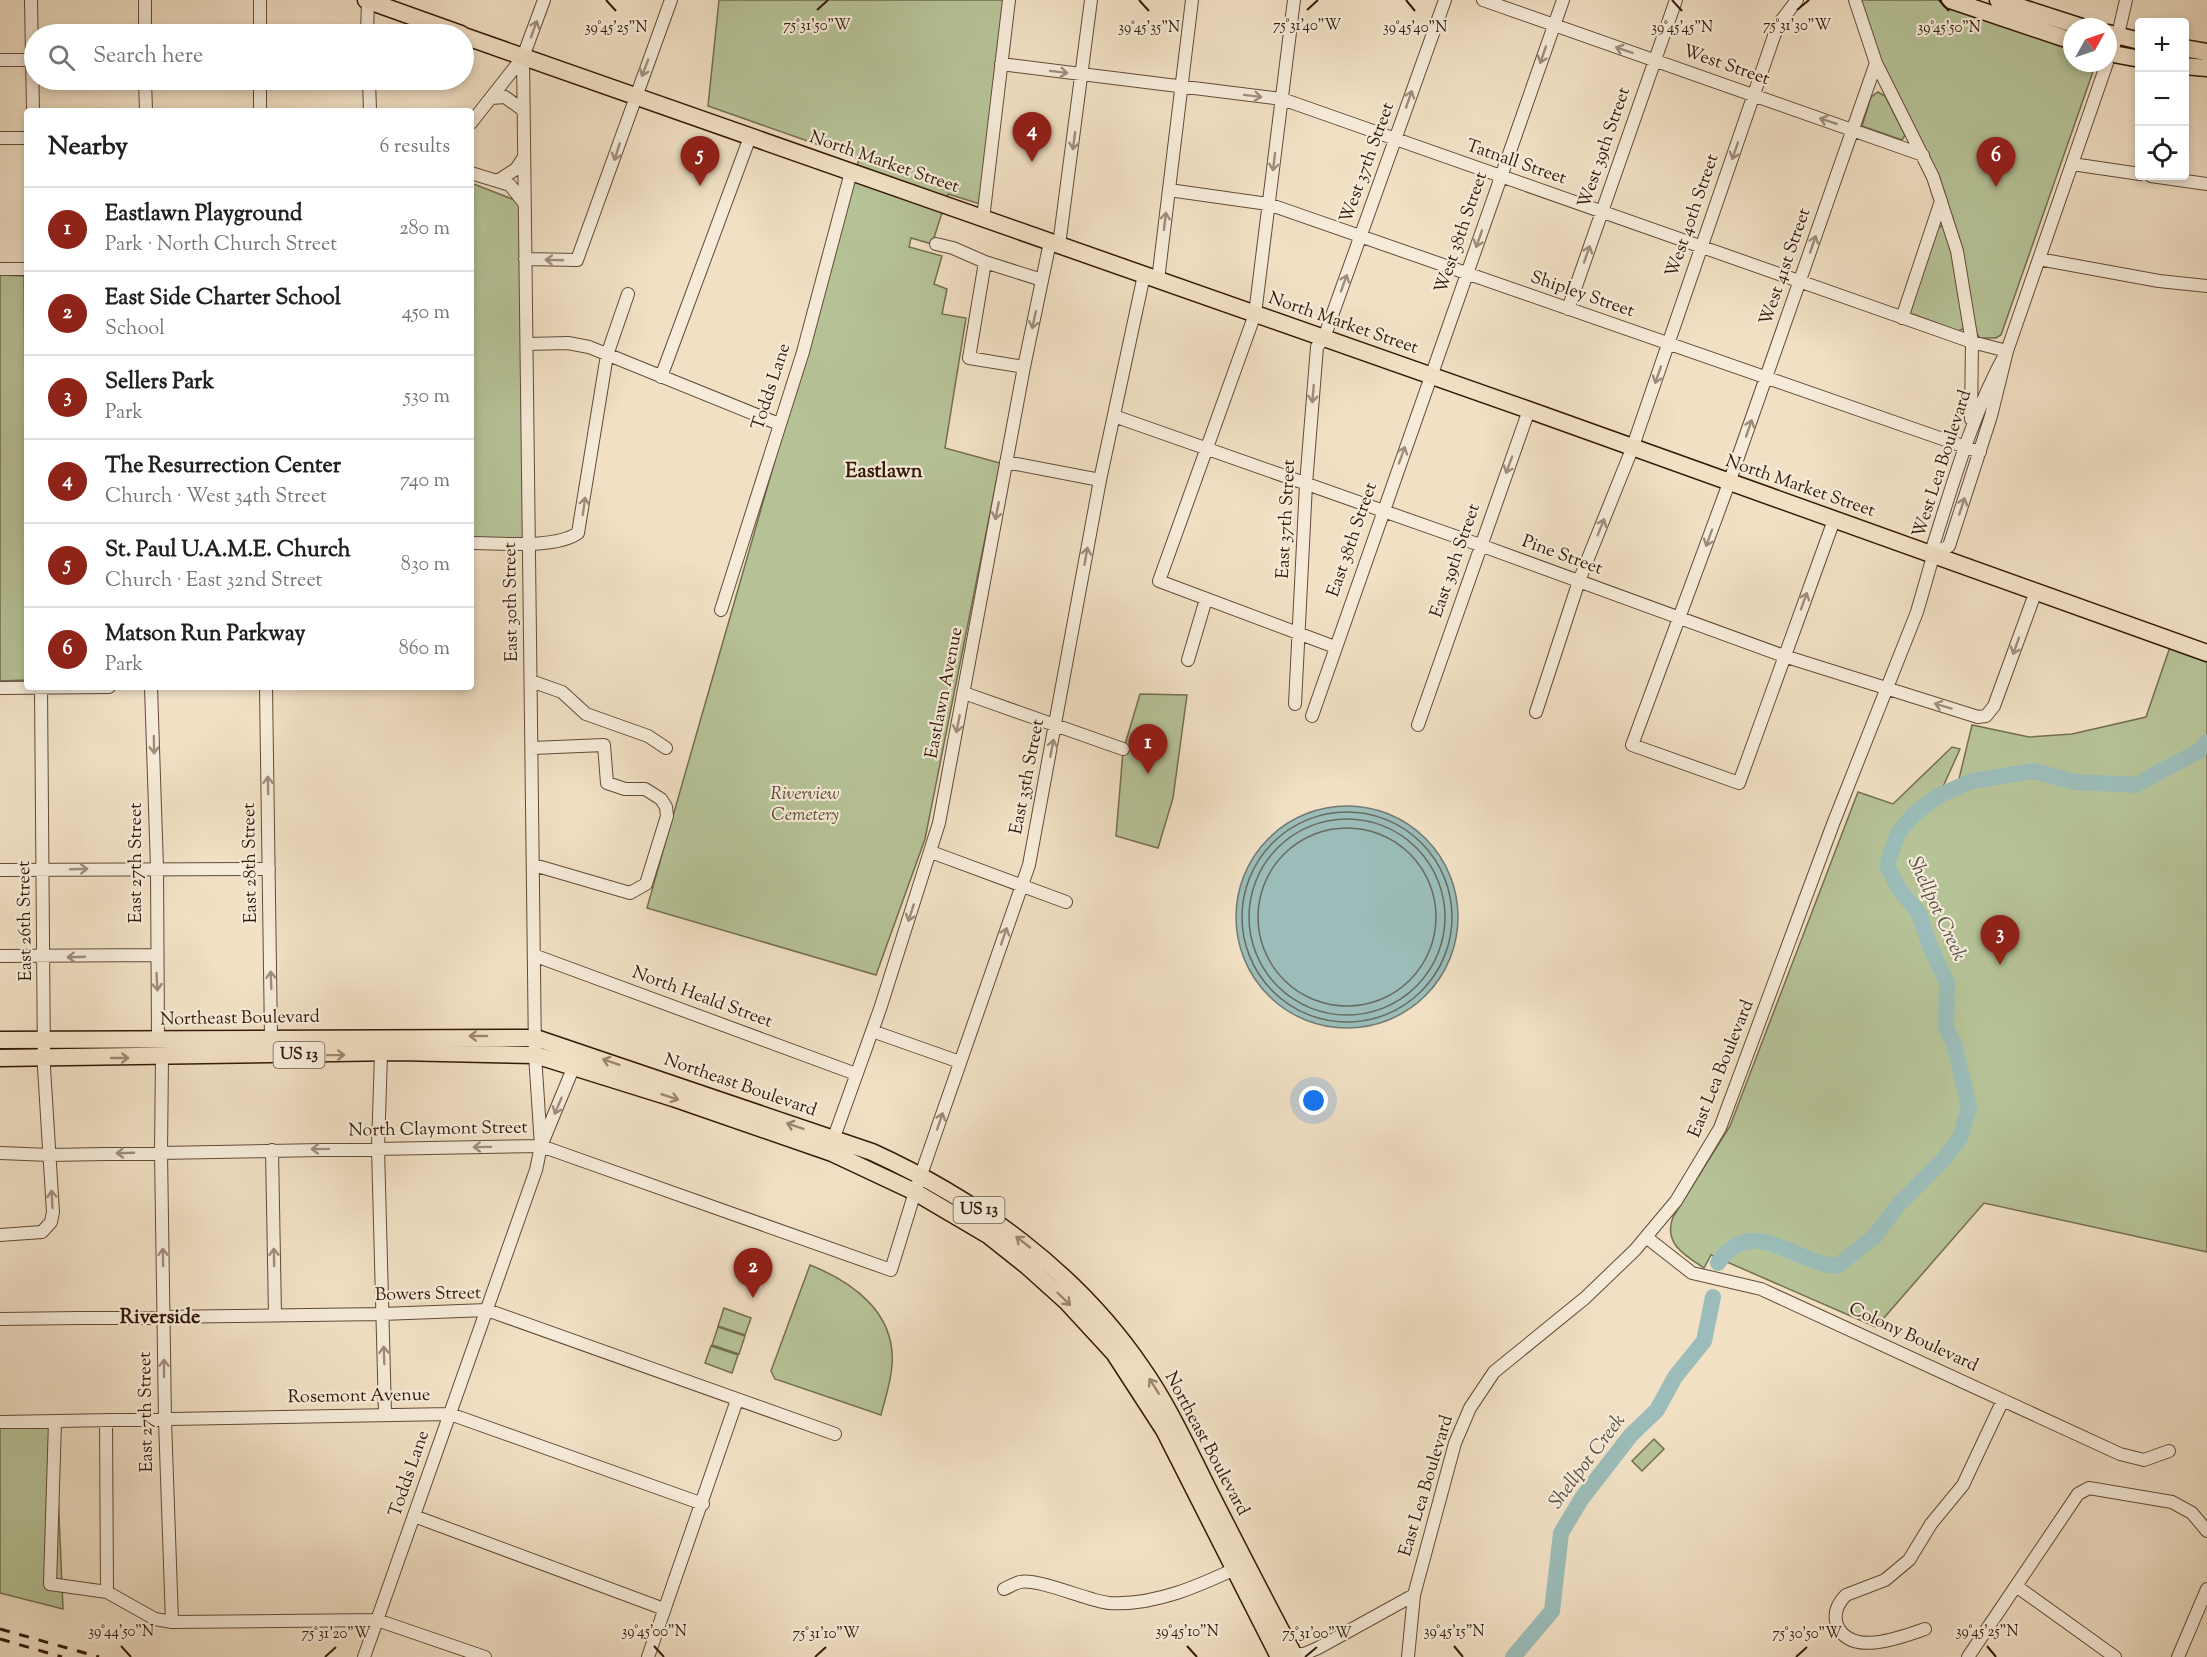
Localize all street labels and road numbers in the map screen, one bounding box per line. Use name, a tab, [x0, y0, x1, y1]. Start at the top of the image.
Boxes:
street label: West Street	[1679, 39, 1773, 93]
street label: West 39th Street	[1572, 84, 1638, 212]
street label: West 37th Street	[1334, 99, 1402, 227]
street label: North Market Street	[806, 125, 962, 201]
street label: Tatnall Street	[1462, 134, 1570, 192]
street label: West 40th Street	[1660, 151, 1726, 281]
street label: West 38th Street	[1429, 169, 1495, 297]
street label: West 41st Street	[1754, 205, 1818, 329]
street label: Shipley Street	[1526, 265, 1638, 325]
street label: North Market Street	[1265, 286, 1421, 362]
street label: Todds Lane	[746, 340, 798, 434]
street label: West Lea Boulevard	[1907, 387, 1979, 541]
street label: North Market Street	[1722, 449, 1878, 525]
street label: East 37th Street	[1271, 459, 1303, 579]
street label: East 38th Street	[1321, 479, 1385, 601]
street label: East 39th Street	[1424, 500, 1488, 622]
street label: Pine Street	[1518, 529, 1606, 583]
street label: East 30th Street	[498, 542, 526, 662]
street label: Eastlawn Avenue	[919, 625, 971, 761]
street label: East 35th Street	[1004, 717, 1052, 837]
street label: East 28th Street	[237, 802, 265, 924]
street label: East 27th Street	[124, 803, 150, 923]
street label: East 26th Street	[12, 861, 40, 981]
street label: North Heald Street	[628, 961, 776, 1035]
street label: East Lea Boulevard	[1683, 996, 1761, 1142]
street label: Northeast Boulevard	[160, 1005, 320, 1033]
road number: US 13	[274, 1042, 324, 1068]
street label: Northeast Boulevard	[660, 1048, 820, 1124]
street label: North Claymont Street	[348, 1115, 528, 1145]
road number: US 13	[954, 1197, 1004, 1223]
street label: Bowers Street	[375, 1281, 481, 1309]
street label: Colony Boulevard	[1844, 1297, 1982, 1379]
street label: East 27th Street	[133, 1351, 161, 1473]
street label: Northeast Boulevard	[1157, 1367, 1255, 1521]
street label: Rosemont Avenue	[287, 1383, 431, 1411]
street label: East Lea Boulevard	[1393, 1412, 1461, 1560]
street label: Todds Lane	[383, 1427, 437, 1521]

